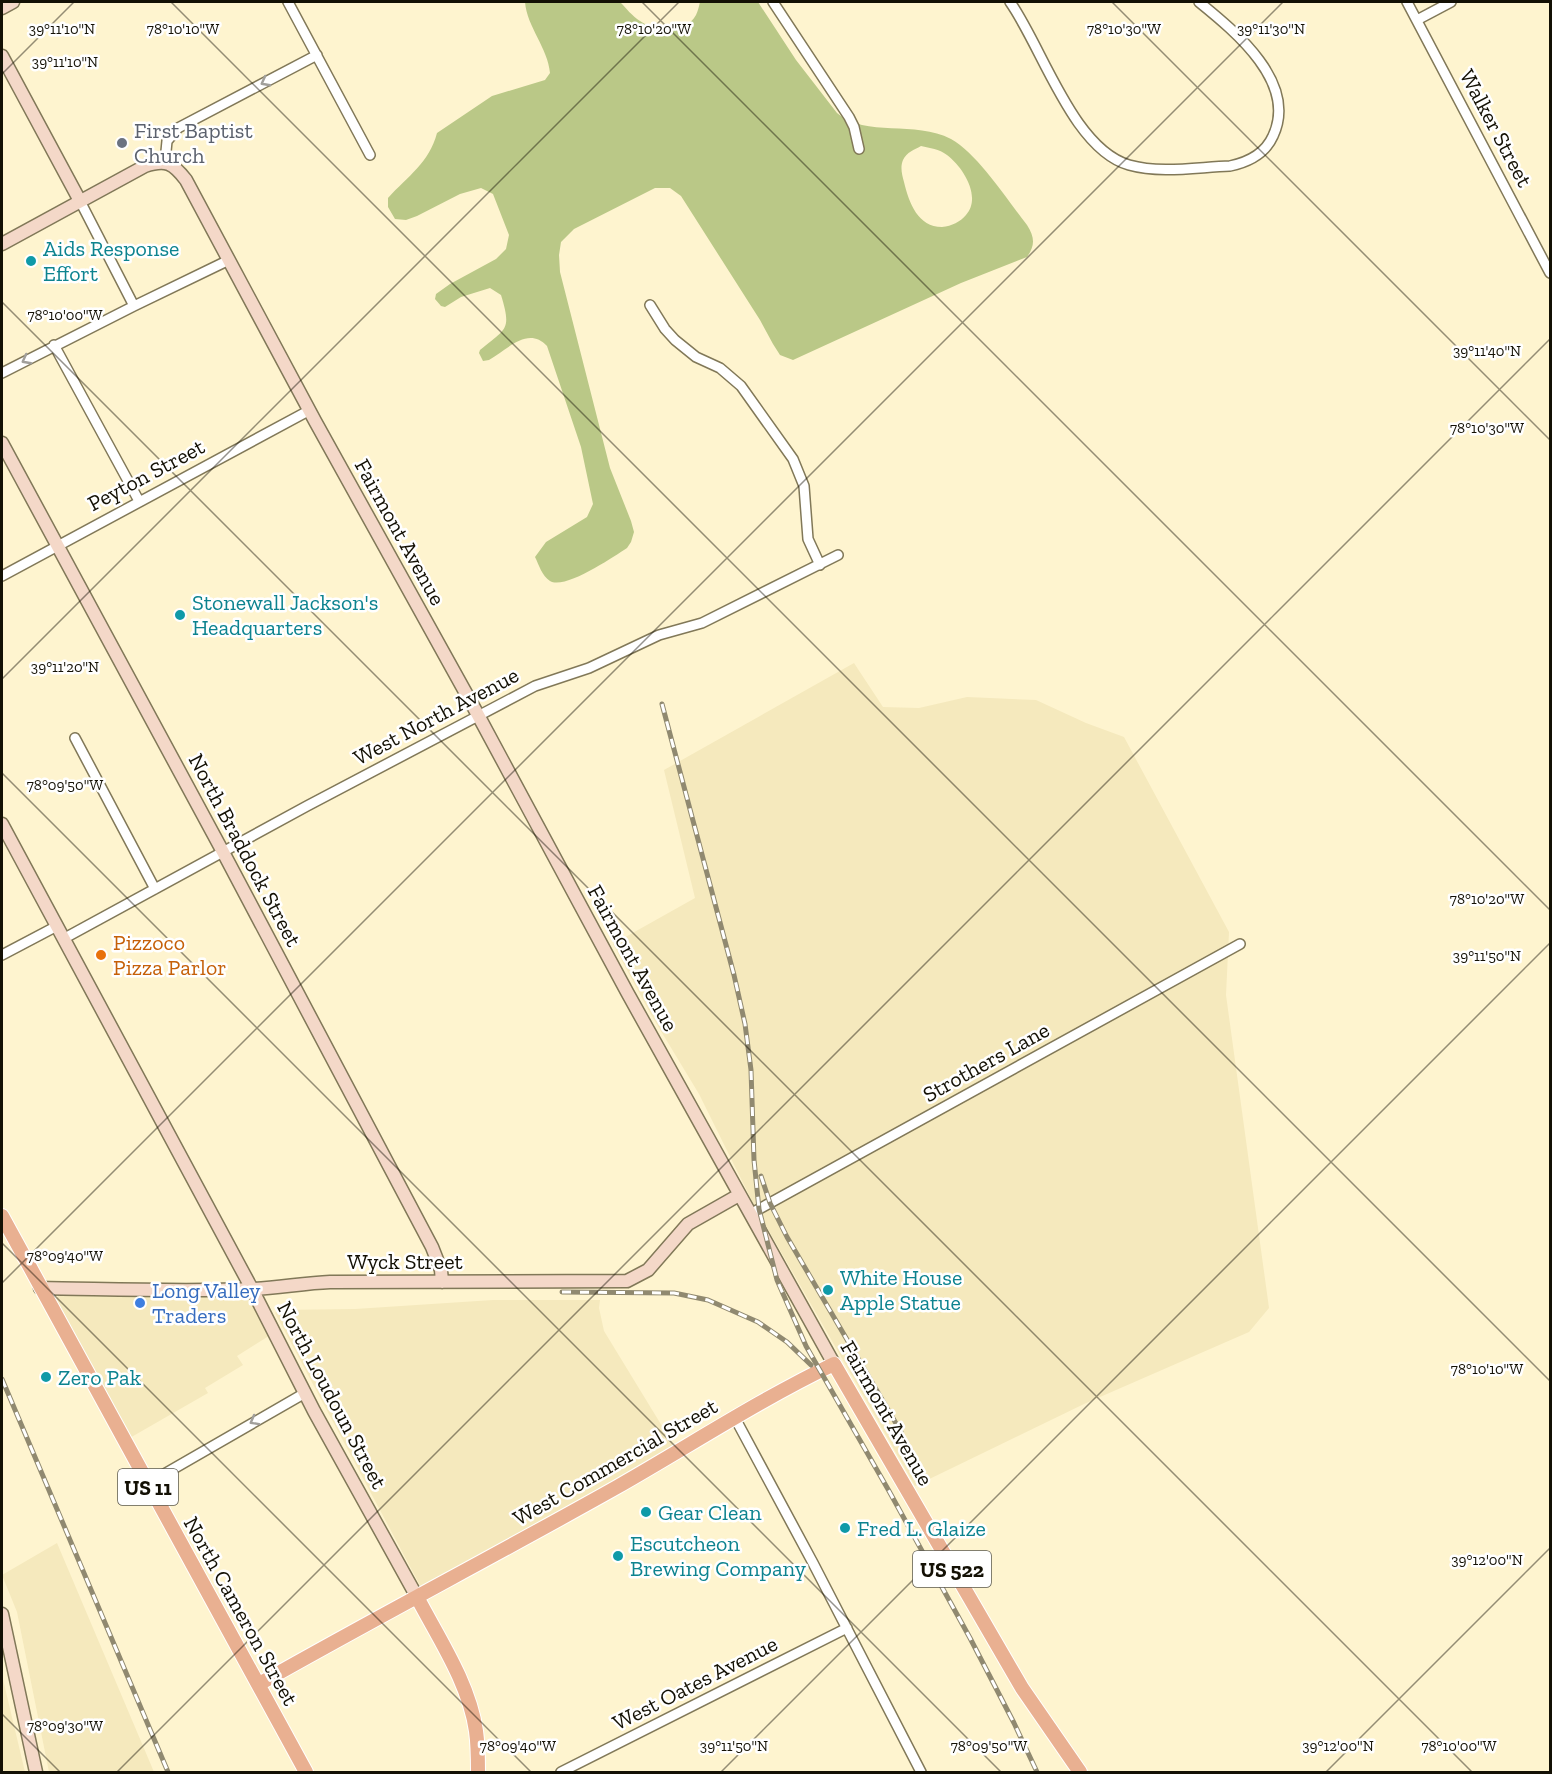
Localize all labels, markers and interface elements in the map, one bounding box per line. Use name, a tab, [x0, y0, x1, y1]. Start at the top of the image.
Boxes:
text: 39°11'10"N	[29, 20, 95, 38]
text: 78°10'10"W	[147, 20, 219, 38]
text: 78°10'20"W	[617, 20, 691, 38]
text: 78°10'30"W	[1087, 20, 1161, 38]
text: 39°11'30"N	[1237, 20, 1305, 38]
text: 39°11'10"N	[32, 53, 98, 71]
street label: Walker Street	[1454, 65, 1539, 192]
one-way arrow	[261, 75, 271, 86]
place label: First Baptist Church	[134, 117, 253, 169]
marker: First Baptist Church	[115, 136, 129, 150]
place label: Aids Response Effort	[43, 235, 179, 287]
marker: Aids Response Effort	[24, 254, 38, 268]
text: 78°10'00"W	[27, 306, 103, 324]
text: 39°11'40"N	[1453, 342, 1521, 360]
one-way arrow	[22, 353, 32, 364]
text: 78°10'30"W	[1450, 419, 1524, 437]
street label: Peyton Street	[83, 433, 210, 517]
street label: Fairmont Avenue	[349, 454, 451, 610]
place label: Stonewall Jackson's Headquarters	[192, 589, 378, 641]
marker: Stonewall Jackson's Headquarters	[173, 608, 187, 622]
text: 39°11'20"N	[31, 658, 99, 676]
street label: West North Avenue	[349, 661, 523, 771]
street label: North Braddock Street	[183, 749, 308, 952]
text: 78°09'50"W	[27, 776, 103, 794]
street label: Fairmont Avenue	[582, 880, 684, 1036]
text: 78°10'20"W	[1450, 890, 1524, 908]
place label: Pizzoco Pizza Parlor	[113, 929, 226, 981]
text: 39°11'50"N	[1453, 947, 1521, 965]
marker: Pizzoco Pizza Parlor	[94, 948, 108, 962]
street label: Strothers Lane	[918, 1016, 1054, 1108]
text: 78°09'40"W	[27, 1247, 103, 1265]
street label: Wyck Street	[347, 1248, 464, 1275]
place label: White House Apple Statue	[840, 1264, 962, 1316]
place label: Long Valley Traders	[152, 1277, 261, 1329]
marker: White House Apple Statue	[821, 1283, 835, 1297]
marker: Long Valley Traders	[133, 1296, 147, 1310]
street label: North Loudoun Street	[271, 1297, 393, 1494]
street label: Fairmont Avenue	[835, 1336, 939, 1490]
text: 78°10'10"W	[1451, 1360, 1523, 1378]
place label: Zero Pak	[58, 1364, 142, 1391]
marker: Zero Pak	[39, 1370, 53, 1384]
street label: West Commercial Street	[508, 1392, 723, 1532]
one-way arrow	[249, 1414, 260, 1426]
road number: US 11	[118, 1469, 178, 1505]
place label: Gear Clean	[658, 1499, 762, 1526]
marker: Gear Clean	[639, 1505, 653, 1519]
street label: North Cameron Street	[178, 1512, 305, 1711]
place label: Fred L. Glaize	[857, 1515, 986, 1542]
marker: Fred L. Glaize	[838, 1521, 852, 1535]
place label: Escutcheon Brewing Company	[630, 1530, 807, 1582]
marker: Escutcheon Brewing Company	[611, 1549, 625, 1563]
road number: US 522	[913, 1551, 991, 1587]
text: 39°12'00"N	[1451, 1551, 1523, 1569]
street label: West Oates Avenue	[608, 1630, 782, 1736]
text: 78°09'30"W	[27, 1717, 103, 1735]
text: 78°09'40"W	[480, 1737, 556, 1755]
text: 39°11'50"N	[700, 1737, 768, 1755]
text: 78°09'50"W	[951, 1737, 1027, 1755]
text: 39°12'00"N	[1302, 1737, 1374, 1755]
text: 78°10'00"W	[1421, 1737, 1497, 1755]

